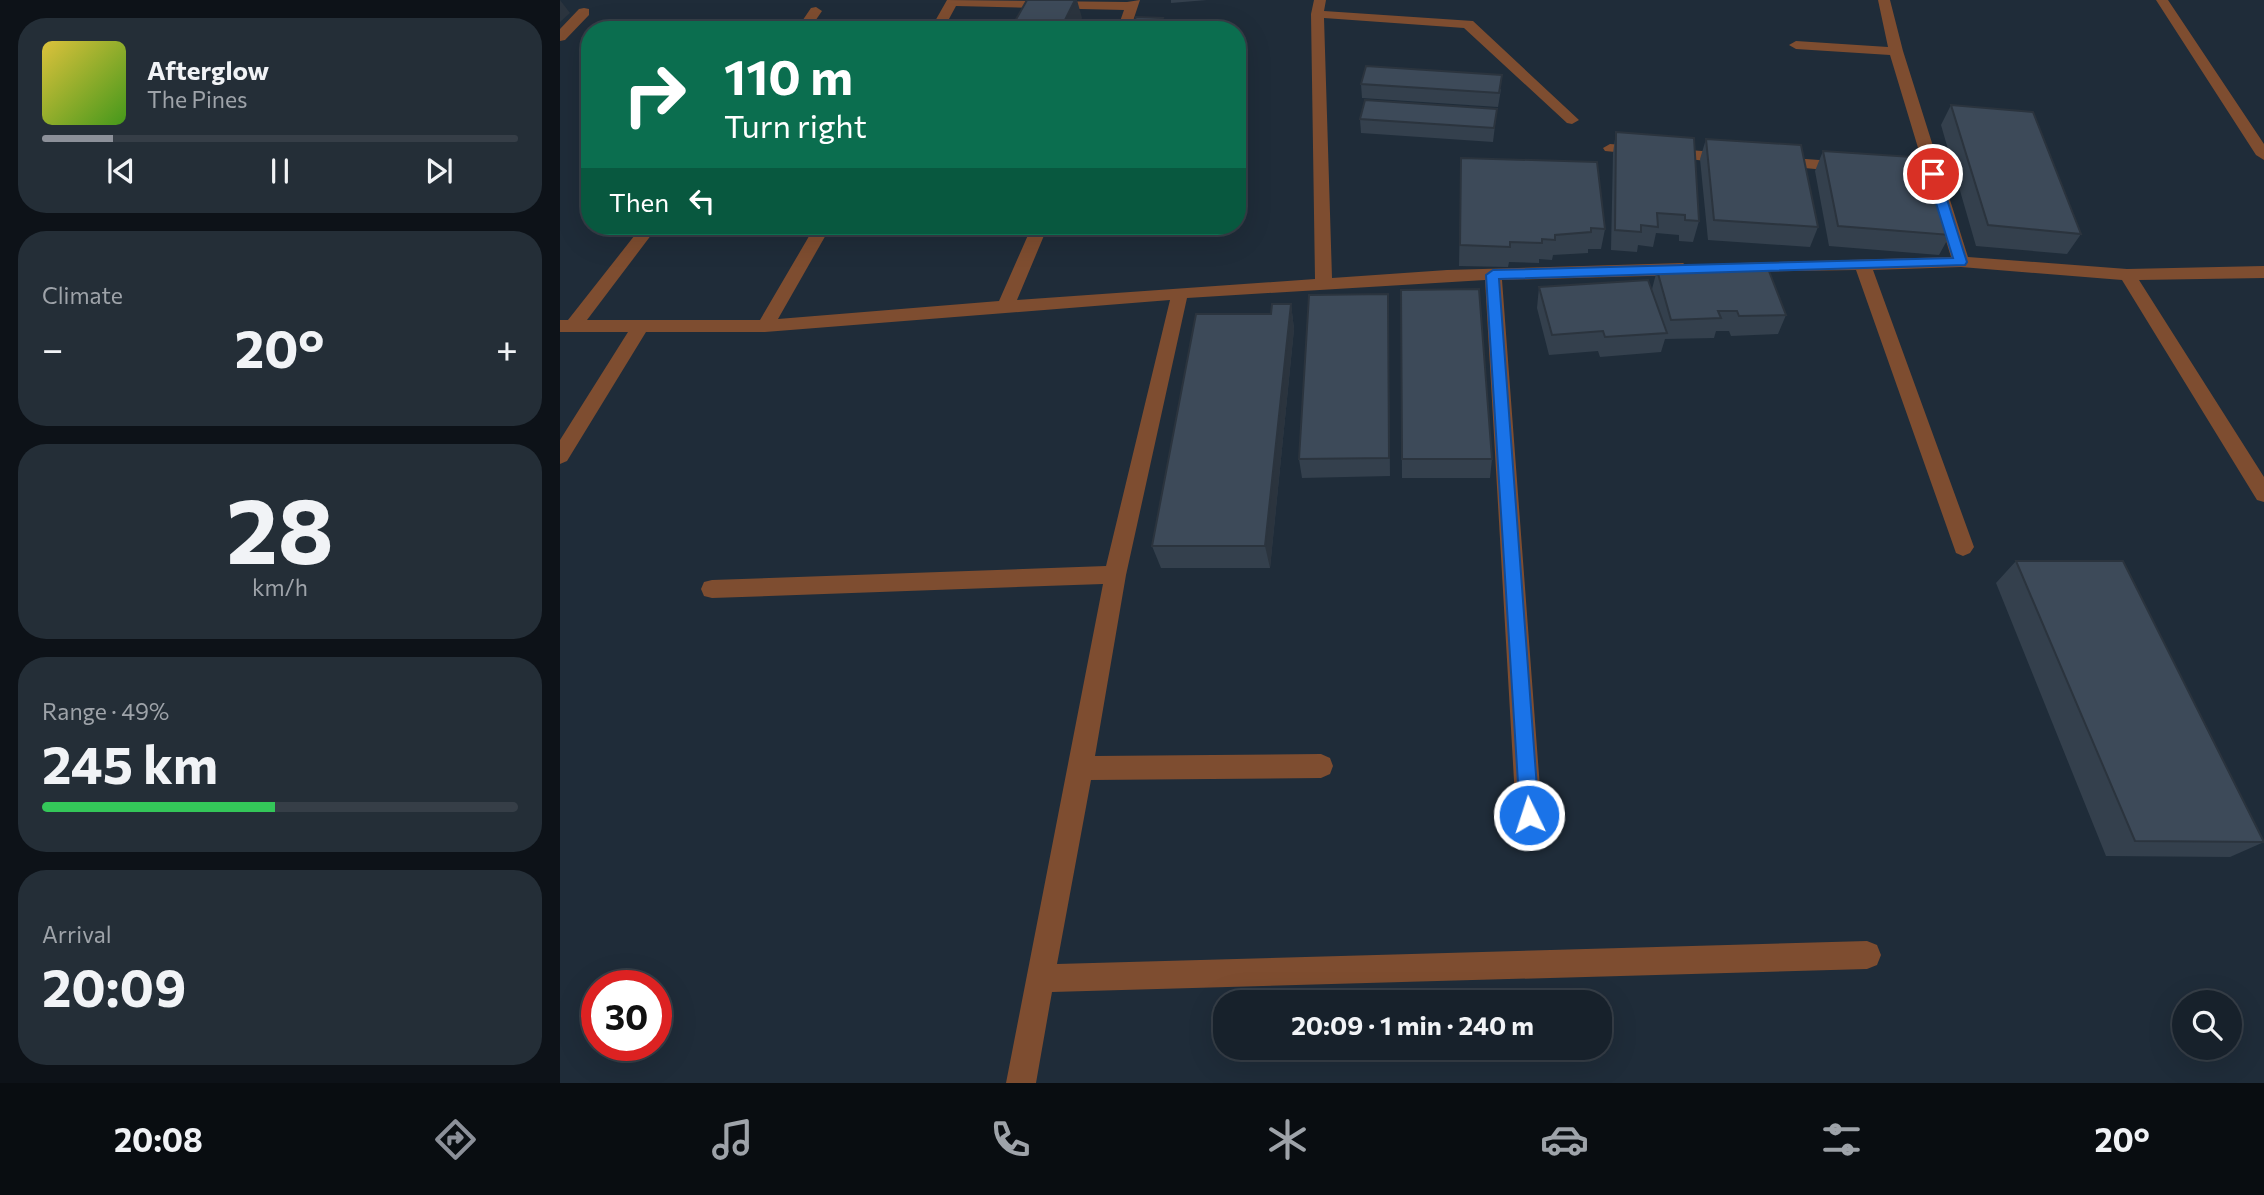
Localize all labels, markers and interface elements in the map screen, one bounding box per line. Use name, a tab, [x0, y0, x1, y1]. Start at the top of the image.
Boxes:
text: 110 m	[724, 45, 853, 105]
icon: right	[609, 49, 700, 140]
text: Afterglow	[147, 54, 269, 85]
text: The Pines	[147, 85, 248, 113]
text: Turn right	[724, 105, 867, 145]
pin	[1903, 144, 1963, 204]
icon: previous	[102, 152, 140, 190]
icon: pause	[261, 152, 299, 190]
icon: next	[420, 152, 458, 190]
icon: arrive	[1914, 155, 1952, 193]
icon: left	[683, 182, 721, 220]
text: Then	[609, 186, 669, 217]
text: Climate	[42, 281, 123, 309]
text: 20°	[235, 315, 325, 379]
text: −	[42, 324, 64, 371]
text: +	[496, 324, 518, 371]
text: 28	[226, 471, 334, 583]
text: km/h	[252, 573, 308, 601]
text: Range · 49%	[42, 697, 169, 725]
text: 245 km	[42, 731, 218, 795]
position arrow	[1492, 778, 1566, 852]
text: Arrival	[42, 920, 112, 948]
text: 20:09	[42, 954, 186, 1018]
speed limit sign: 30	[581, 970, 672, 1061]
map controls	[2172, 990, 2242, 1060]
button: search	[2172, 990, 2242, 1060]
text: 20:09 · 1 min · 240 m	[1291, 1009, 1534, 1040]
icon: directions	[431, 1115, 480, 1164]
icon: music	[708, 1115, 757, 1164]
icon: phone	[986, 1115, 1035, 1164]
icon: climate	[1263, 1115, 1312, 1164]
icon: car	[1540, 1115, 1589, 1164]
icon: filters	[1817, 1115, 1866, 1164]
text: 20:08	[114, 1119, 203, 1159]
text: 20°	[2095, 1119, 2150, 1159]

